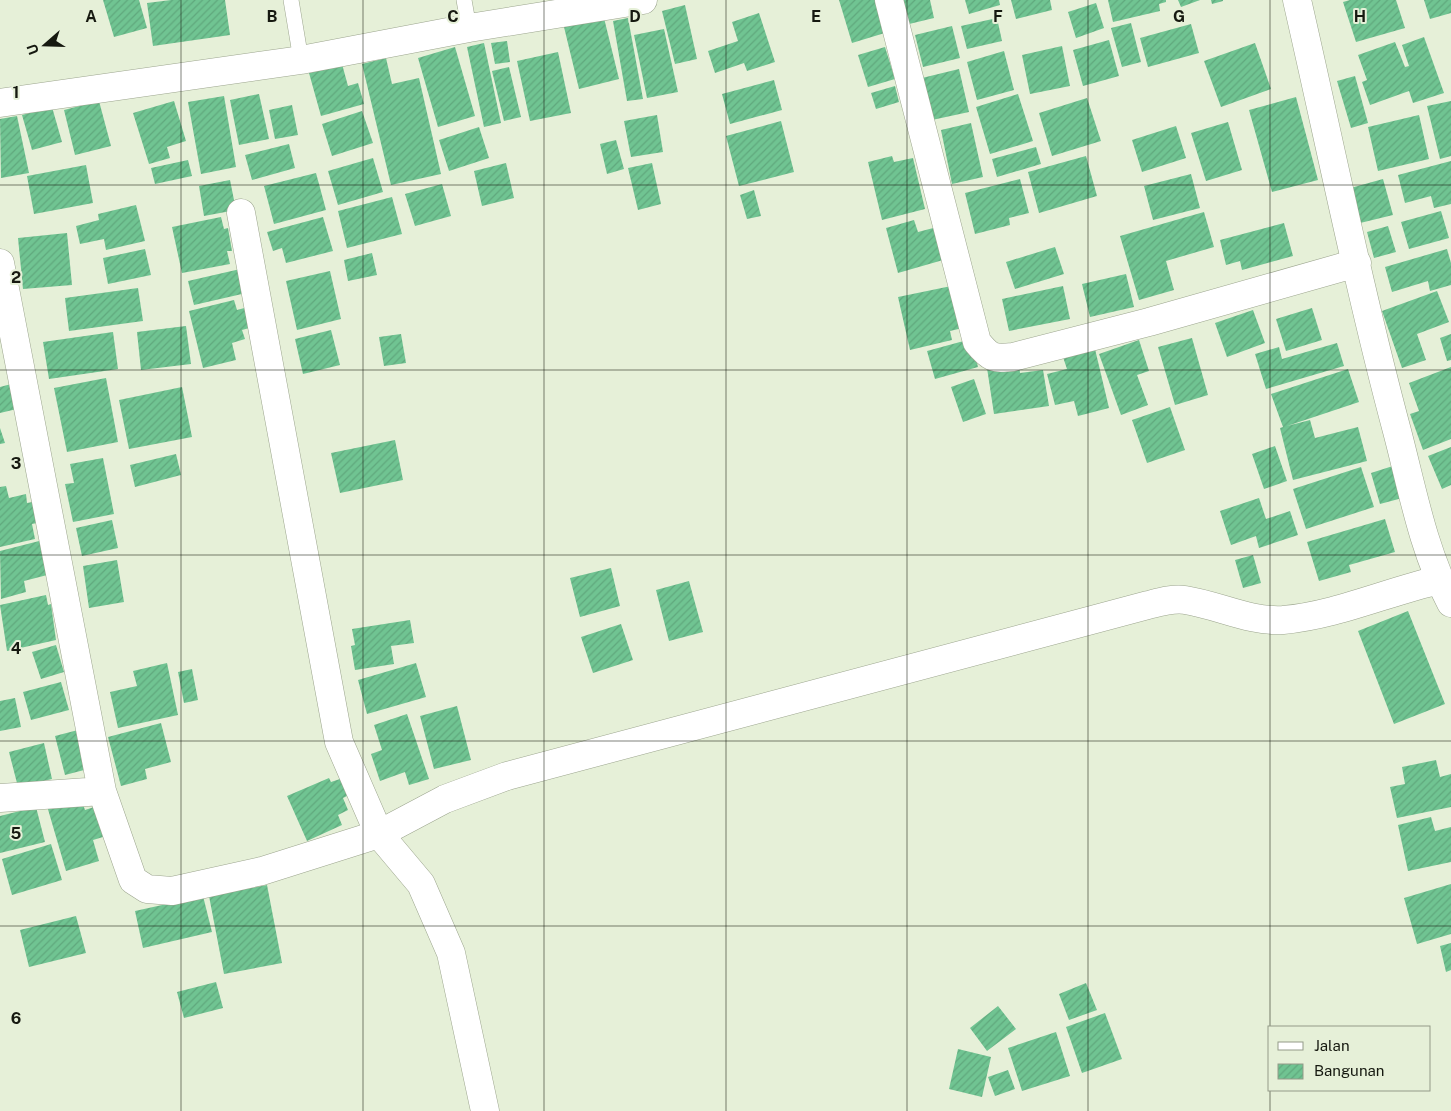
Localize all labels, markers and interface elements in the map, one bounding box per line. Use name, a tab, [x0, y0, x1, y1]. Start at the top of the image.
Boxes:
text: A	[85, 7, 97, 26]
text: B	[267, 7, 278, 26]
text: C	[447, 7, 459, 26]
text: D	[629, 7, 641, 26]
text: E	[811, 7, 821, 26]
text: F	[993, 7, 1003, 26]
text: G	[1173, 7, 1185, 26]
text: H	[1354, 7, 1366, 26]
north arrow	[20, 20, 70, 70]
text: U	[24, 42, 42, 57]
text: 1	[13, 83, 19, 102]
text: 2	[11, 268, 21, 287]
text: 3	[11, 454, 21, 473]
text: 4	[11, 639, 22, 658]
text: 5	[11, 824, 22, 843]
text: 6	[11, 1009, 21, 1028]
legend	[1268, 1026, 1431, 1091]
text: Jalan	[1314, 1037, 1350, 1054]
text: Bangunan	[1314, 1062, 1385, 1079]

